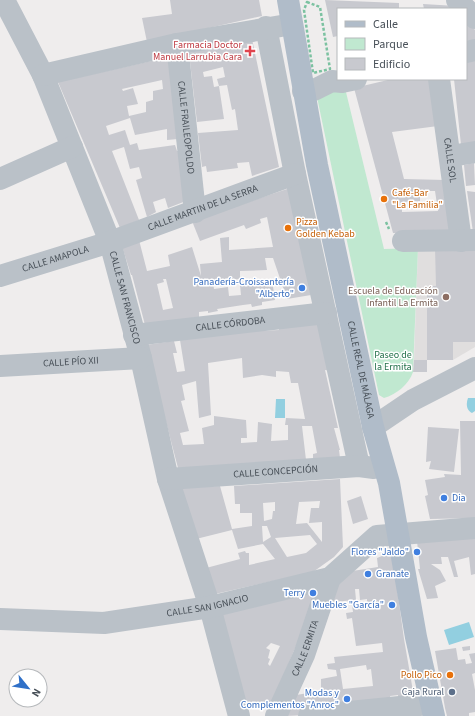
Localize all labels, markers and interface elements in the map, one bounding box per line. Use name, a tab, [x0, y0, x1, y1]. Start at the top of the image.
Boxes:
legend	[337, 8, 467, 80]
text: Calle	[373, 16, 398, 33]
text: Parque	[373, 36, 409, 53]
place label: Farmacia Doctor Manuel Larrubia Cara	[153, 38, 243, 64]
marker: Farmacia Doctor Manuel Larrubia Cara	[245, 46, 255, 56]
text: Edificio	[373, 56, 410, 73]
street label: CALLE FRAILEOPOLDO	[174, 80, 198, 175]
street label: CALLE SOL	[440, 137, 460, 184]
street label: CALLE MARTIN DE LA SERRA	[146, 181, 260, 234]
place label: Café-Bar "La Familia"	[392, 186, 443, 212]
marker: Café-Bar "La Familia"	[379, 194, 389, 204]
place label: Pizza Golden Kebab	[296, 215, 355, 241]
marker: Pizza Golden Kebab	[283, 223, 293, 233]
street label: CALLE AMAPOLA	[20, 242, 91, 276]
street label: CALLE SAN FRANCISCO	[106, 250, 144, 346]
place label: Panadería-Croissantería "Alberto"	[194, 275, 294, 301]
marker: Panadería-Croissantería "Alberto"	[297, 283, 307, 293]
place label: Escuela de Educación Infantil La Ermita	[348, 284, 438, 310]
marker: Escuela de Educación Infantil La Ermita	[441, 292, 451, 302]
street label: CALLE CÓRDOBA	[195, 313, 267, 335]
street label: CALLE REAL DE MÁLAGA	[344, 320, 378, 420]
park label: Paseo de la Ermita	[374, 348, 412, 374]
street label: CALLE PÍO XII	[43, 353, 99, 371]
street label: CALLE CONCEPCIÓN	[233, 462, 319, 482]
place label: Dia	[452, 491, 466, 505]
marker: Dia	[439, 493, 449, 503]
place label: Flores "Jaldo"	[351, 545, 409, 559]
marker: Flores "Jaldo"	[412, 547, 422, 557]
place label: Granate	[376, 567, 409, 581]
marker: Granate	[363, 569, 373, 579]
place label: Terry	[283, 586, 305, 600]
marker: Terry	[308, 588, 318, 598]
street label: CALLE SAN IGNACIO	[166, 591, 250, 620]
place label: Muebles "García"	[312, 598, 384, 612]
marker: Muebles "García"	[387, 600, 397, 610]
street label: CALLE ERMITA	[288, 618, 323, 679]
north arrow	[8, 668, 48, 708]
place label: Pollo Pico	[401, 668, 442, 682]
marker: Pollo Pico	[445, 670, 455, 680]
place label: Caja Rural	[402, 685, 444, 699]
text: N	[28, 686, 45, 700]
place label: Modas y Complementos "Anroc"	[241, 686, 339, 712]
marker: Caja Rural	[447, 687, 457, 697]
marker: Modas y Complementos "Anroc"	[342, 694, 352, 704]

